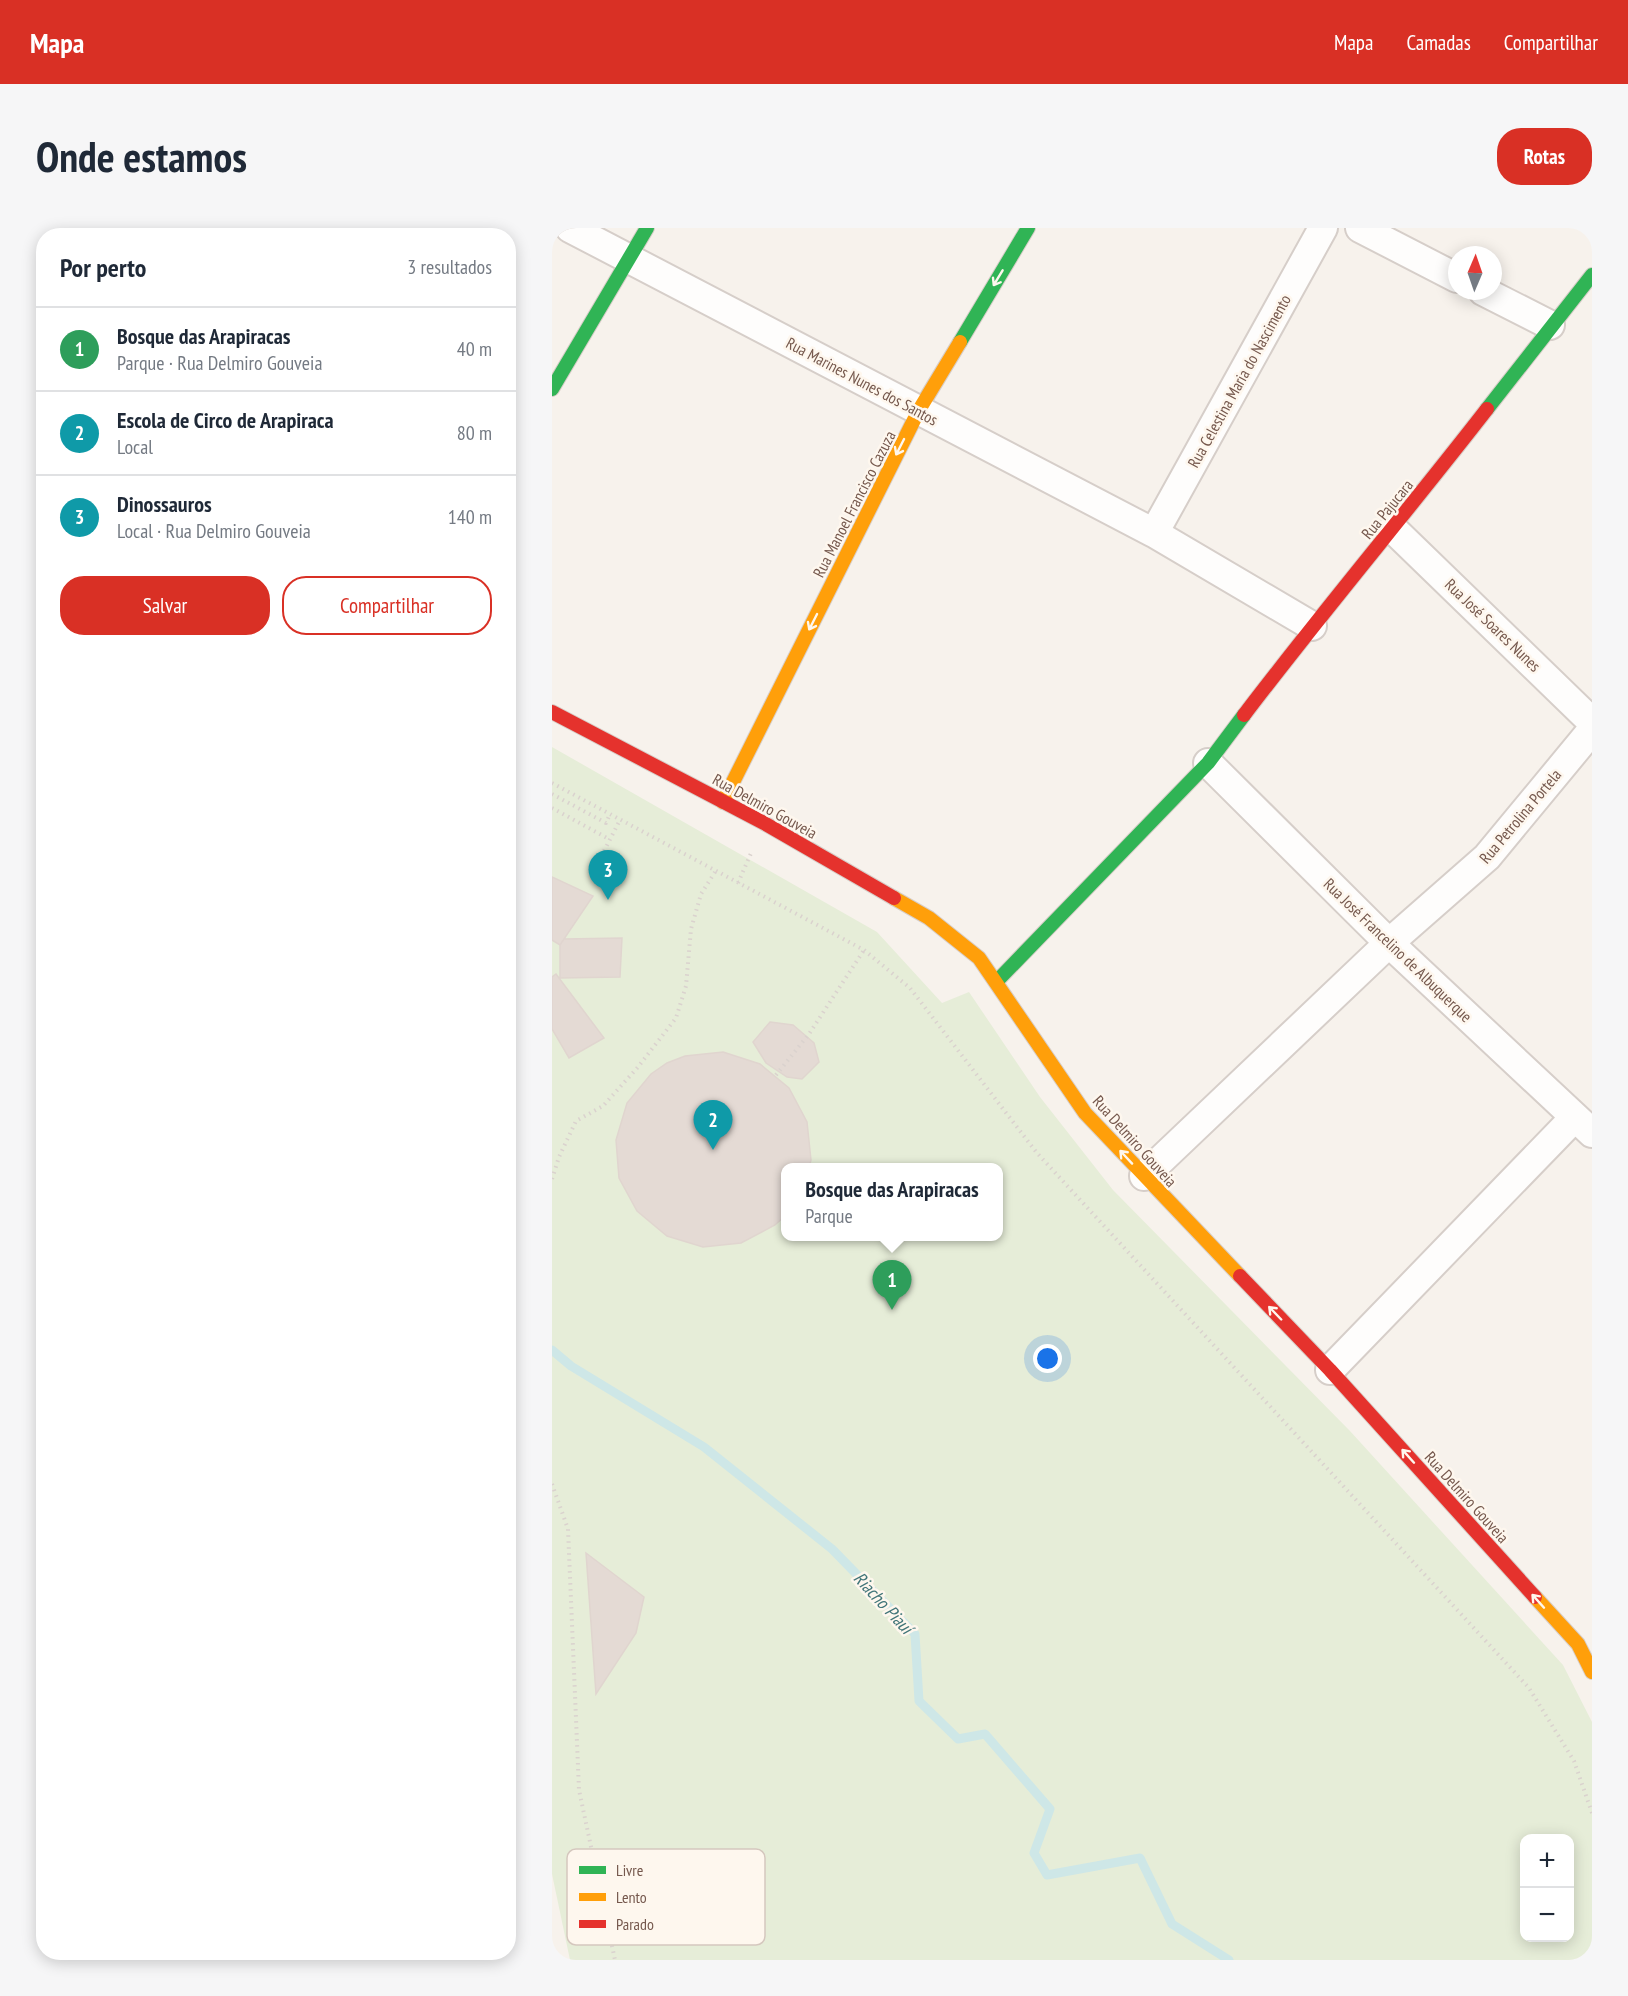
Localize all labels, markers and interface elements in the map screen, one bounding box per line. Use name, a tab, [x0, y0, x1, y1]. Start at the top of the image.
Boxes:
text: Mapa	[30, 24, 84, 61]
text: Mapa	[1334, 29, 1373, 56]
text: Camadas	[1406, 29, 1471, 56]
text: Compartilhar	[1504, 29, 1598, 56]
button: Rotas	[1497, 128, 1592, 185]
text: Onde estamos	[36, 129, 247, 184]
north arrow	[1448, 246, 1502, 300]
text: Por perto	[60, 251, 146, 284]
text: 3 resultados	[407, 254, 492, 280]
one-way arrow	[991, 269, 1003, 286]
street label: Rua Celestina Maria do Nascimento	[1183, 291, 1295, 471]
text: Bosque das Arapiracas	[117, 322, 290, 350]
street label: Rua Marines Nunes dos Santos	[783, 333, 941, 429]
text: 1	[75, 336, 84, 362]
text: 40 m	[457, 336, 492, 362]
text: Parque · Rua Delmiro Gouveia	[117, 350, 322, 376]
text: Escola de Circo de Arapiraca	[117, 406, 334, 434]
text: 2	[75, 420, 84, 446]
text: 80 m	[457, 420, 492, 446]
street label: Rua Manoel Francisco Cazuza	[808, 427, 900, 581]
text: Local	[117, 434, 153, 460]
one-way arrow	[894, 438, 906, 456]
street label: Rua Pajucara	[1357, 475, 1417, 543]
text: Dinossauros	[117, 490, 212, 518]
text: 3	[75, 504, 84, 530]
text: 140 m	[448, 504, 492, 530]
text: Local · Rua Delmiro Gouveia	[117, 518, 311, 544]
street label: Rua José Soares Nunes	[1441, 574, 1545, 676]
button: Salvar	[60, 576, 270, 635]
button: Compartilhar	[282, 576, 492, 635]
one-way arrow	[807, 612, 818, 630]
street label: Rua Petrolina Portela	[1475, 765, 1565, 867]
street label: Rua Delmiro Gouveia	[709, 769, 821, 843]
pin: 3	[588, 850, 628, 900]
street label: Rua José Francelino de Albuquerque	[1320, 874, 1476, 1026]
street label: Rua Delmiro Gouveia	[1089, 1091, 1181, 1191]
pin: 2	[694, 1100, 732, 1150]
one-way arrow	[1119, 1150, 1133, 1165]
popup	[781, 1163, 1003, 1241]
text: Bosque das Arapiracas	[805, 1175, 979, 1203]
text: Parque	[805, 1203, 853, 1229]
pin: 1	[872, 1260, 912, 1310]
one-way arrow	[1268, 1305, 1283, 1320]
your location	[1033, 1344, 1062, 1373]
street label: Rua Delmiro Gouveia	[1421, 1447, 1513, 1547]
one-way arrow	[1401, 1449, 1415, 1464]
water label: Riacho Piauí	[849, 1567, 920, 1641]
one-way arrow	[1531, 1594, 1545, 1609]
map controls	[1520, 1834, 1574, 1942]
button: +	[1520, 1834, 1574, 1888]
legend	[567, 1849, 765, 1945]
text: Livre	[616, 1860, 643, 1880]
text: Lento	[616, 1887, 647, 1907]
button: −	[1520, 1888, 1574, 1942]
text: Parado	[616, 1914, 654, 1934]

